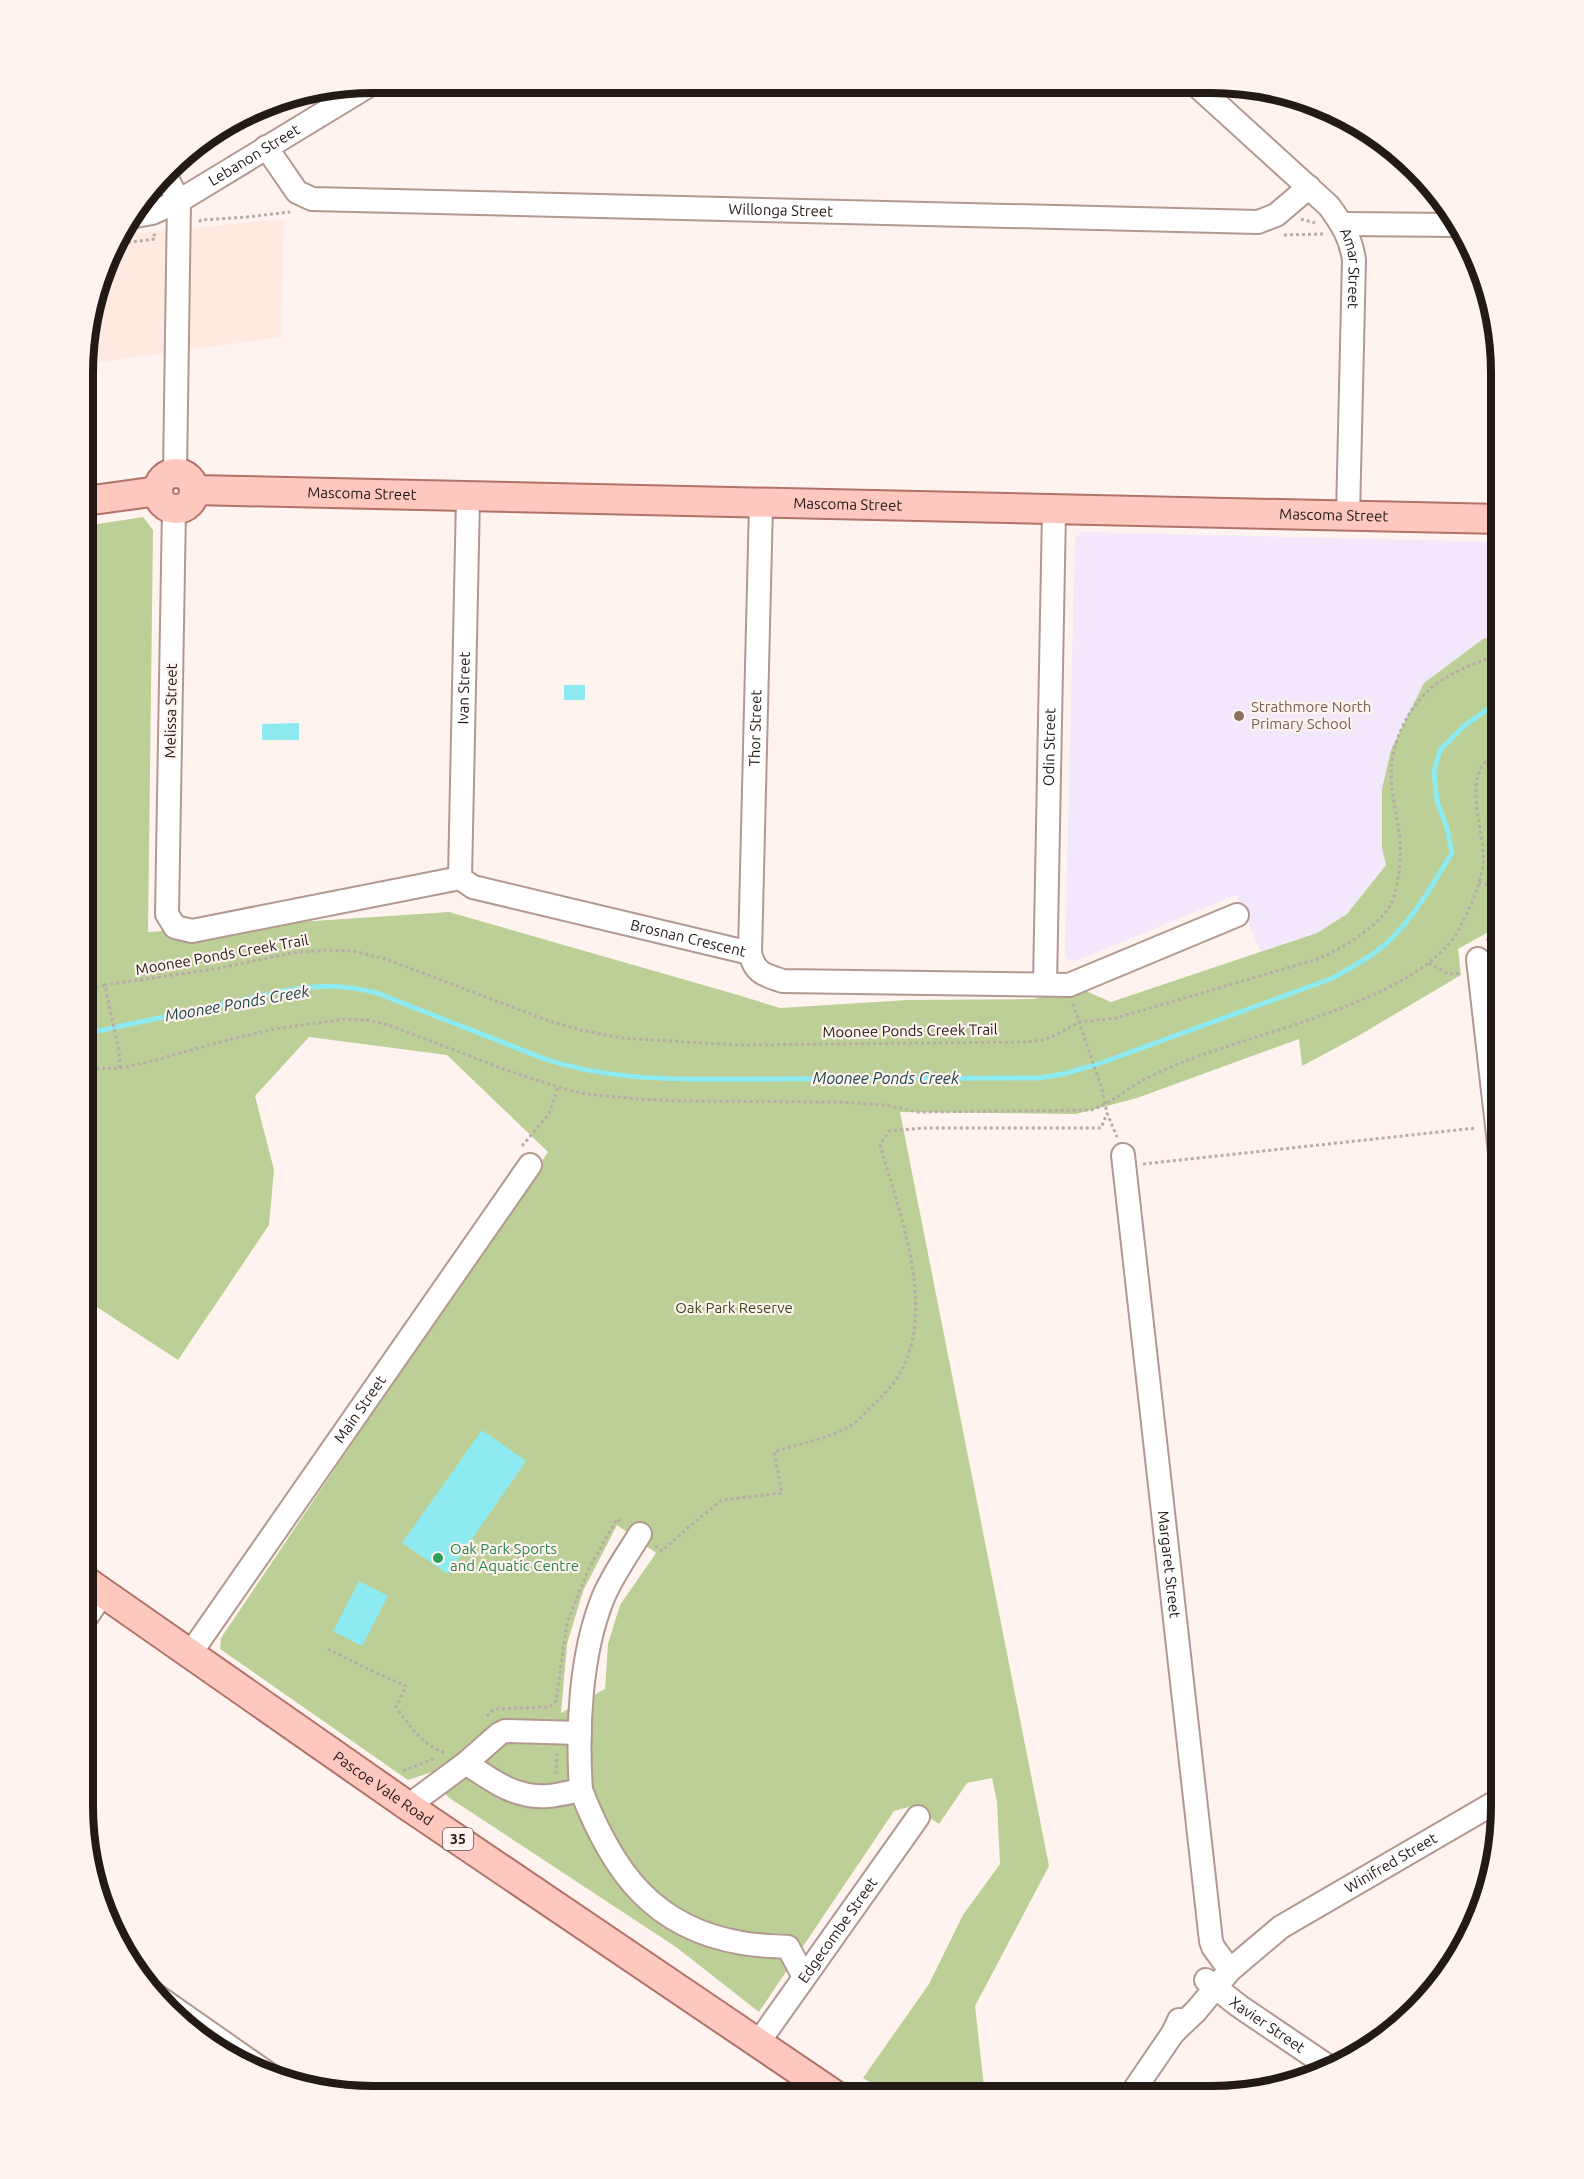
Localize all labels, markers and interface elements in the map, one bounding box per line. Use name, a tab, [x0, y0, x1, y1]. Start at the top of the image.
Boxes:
street label: Lebanon Street	[205, 121, 303, 189]
street label: Willonga Street	[728, 200, 833, 220]
street label: Amar Street	[1337, 225, 1363, 309]
street label: Mascoma Street	[307, 484, 417, 503]
street label: Mascoma Street	[793, 494, 903, 514]
street label: Mascoma Street	[1279, 505, 1389, 524]
street label: Ivan Street	[454, 651, 473, 725]
street label: Melissa Street	[161, 663, 180, 759]
street label: Thor Street	[746, 689, 764, 767]
place label: Strathmore North Primary School	[1251, 698, 1371, 732]
street label: Odin Street	[1040, 708, 1058, 786]
marker: Strathmore North Primary School	[1232, 709, 1246, 723]
street label: Brosnan Crescent	[629, 916, 748, 960]
street label: Moonee Ponds Creek Trail	[134, 931, 310, 978]
water label: Moonee Ponds Creek	[163, 981, 311, 1025]
street label: Moonee Ponds Creek Trail	[822, 1020, 998, 1041]
water label: Moonee Ponds Creek	[813, 1069, 960, 1087]
park label: Oak Park Reserve	[675, 1299, 793, 1316]
street label: Main Street	[330, 1372, 389, 1446]
street label: Margaret Street	[1155, 1510, 1184, 1619]
place label: Oak Park Sports and Aquatic Centre	[450, 1540, 579, 1574]
marker: Oak Park Sports and Aquatic Centre	[431, 1551, 445, 1565]
street label: Pascoe Vale Road	[330, 1747, 437, 1829]
road number: 35	[443, 1828, 473, 1850]
street label: Winifred Street	[1342, 1829, 1440, 1896]
street label: Edgecombe Street	[794, 1874, 880, 1986]
street label: Xavier Street	[1226, 1993, 1308, 2056]

